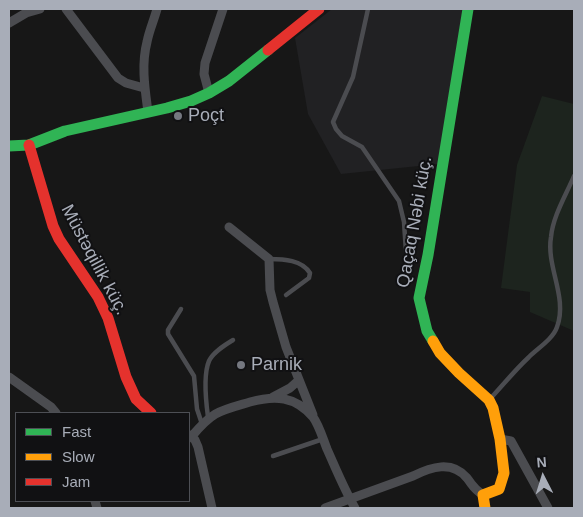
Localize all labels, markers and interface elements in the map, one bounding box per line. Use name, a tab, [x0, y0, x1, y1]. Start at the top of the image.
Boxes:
place label: Poçt	[188, 105, 224, 127]
marker: Poçt	[172, 110, 184, 122]
street label: Qaçaq Nəbi küç.	[393, 155, 437, 289]
street label: Müstəqillik küç.	[56, 201, 132, 319]
place label: Parnik	[251, 354, 302, 376]
marker: Parnik	[235, 359, 247, 371]
legend	[15, 412, 190, 502]
text: Fast	[62, 423, 91, 440]
text: Slow	[62, 448, 95, 465]
north arrow	[518, 452, 568, 502]
text: N	[536, 454, 547, 470]
text: Jam	[62, 473, 90, 490]

